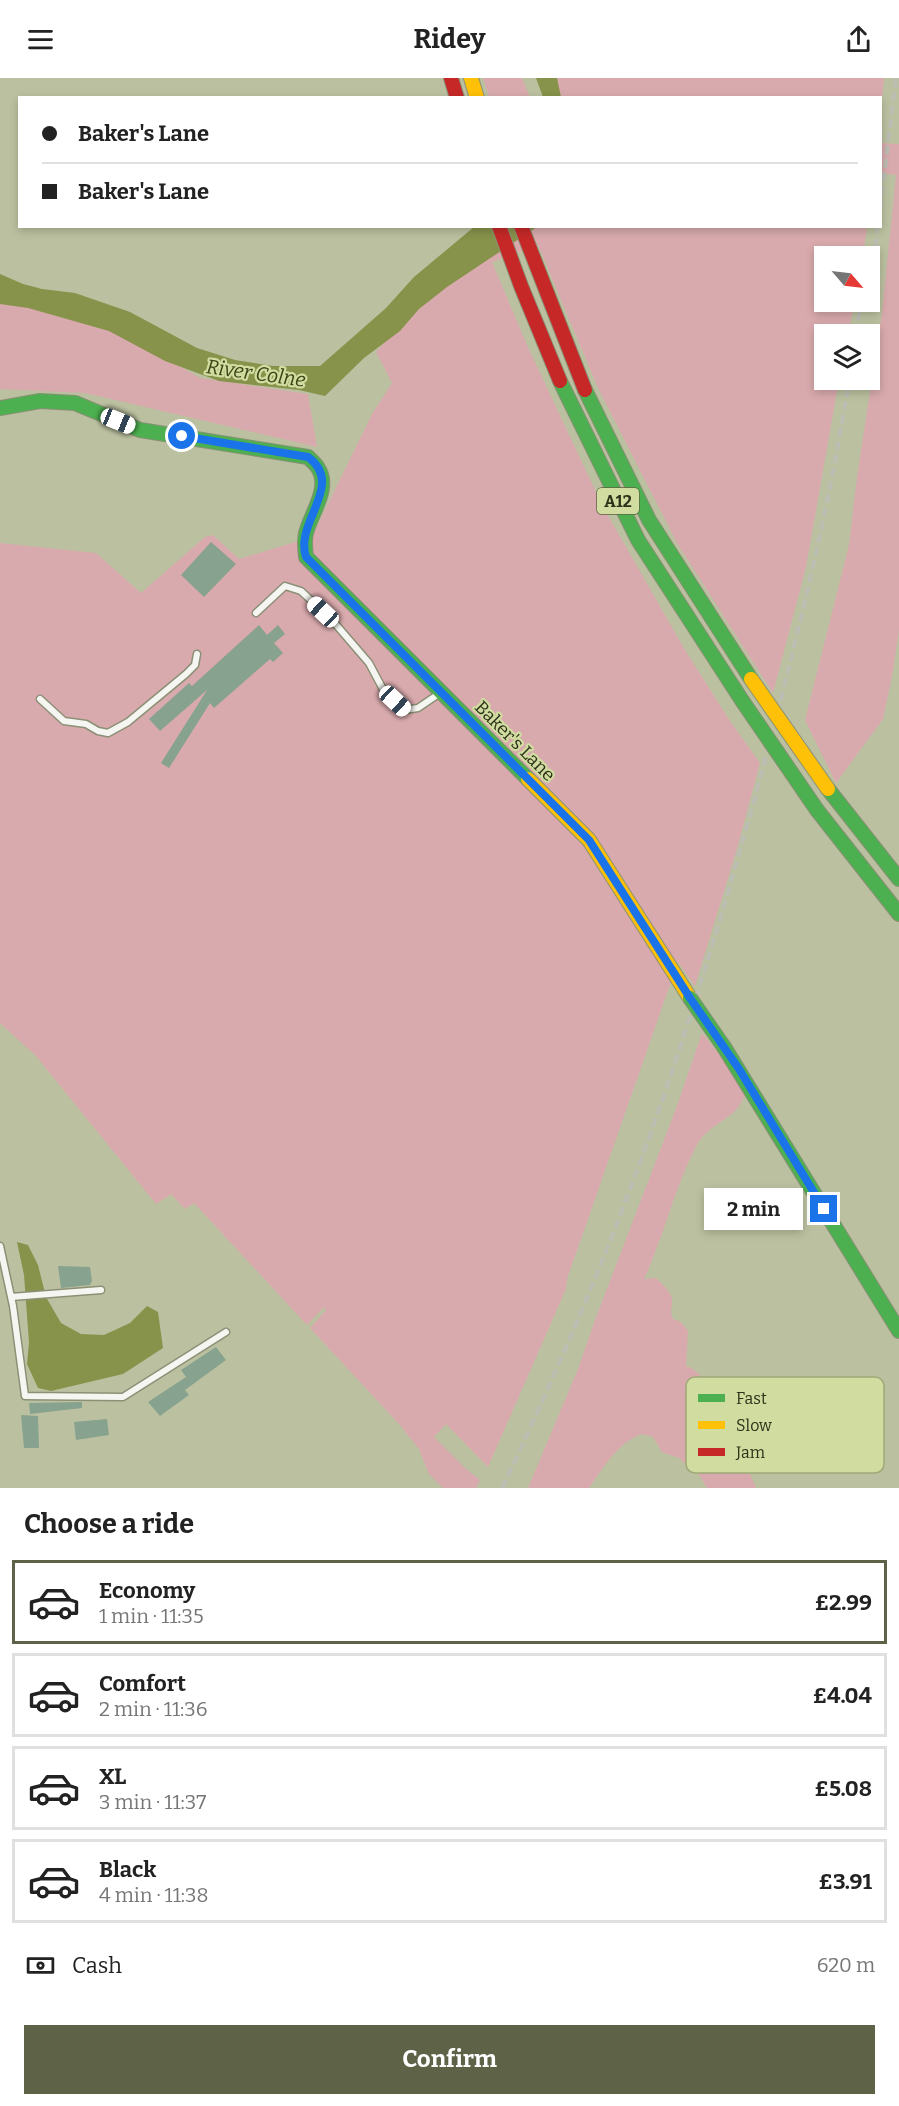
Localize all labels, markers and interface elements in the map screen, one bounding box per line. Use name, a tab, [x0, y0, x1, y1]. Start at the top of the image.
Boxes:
icon: menu	[24, 23, 57, 56]
text: Ridey	[413, 23, 486, 55]
icon: share	[842, 23, 875, 56]
text: Baker's Lane	[78, 120, 209, 147]
text: Baker's Lane	[78, 178, 209, 205]
north arrow	[814, 246, 880, 312]
map controls	[814, 246, 880, 390]
button: layers	[814, 324, 880, 390]
water label: River Colne	[205, 354, 307, 392]
car	[98, 406, 138, 436]
route start	[168, 422, 195, 449]
road number: A12	[597, 488, 639, 514]
car	[304, 593, 342, 631]
car	[376, 682, 414, 720]
street label: Baker's Lane	[470, 696, 560, 786]
callout: 2 min	[704, 1188, 803, 1230]
route end	[810, 1195, 837, 1222]
text: 2 min	[727, 1197, 780, 1221]
legend	[686, 1377, 884, 1473]
text: Fast	[736, 1389, 767, 1408]
text: Slow	[736, 1416, 772, 1435]
text: Jam	[735, 1443, 765, 1462]
text: Choose a ride	[24, 1508, 194, 1540]
icon: car	[27, 1575, 81, 1629]
text: Economy	[99, 1577, 195, 1604]
text: £2.99	[815, 1589, 872, 1616]
text: 1 min · 11:35	[99, 1604, 204, 1628]
icon: car	[27, 1668, 81, 1722]
text: Comfort	[99, 1670, 186, 1697]
text: £4.04	[813, 1682, 872, 1709]
text: 2 min · 11:36	[99, 1697, 207, 1721]
icon: car	[27, 1761, 81, 1815]
text: XL	[99, 1763, 126, 1790]
text: £5.08	[815, 1775, 872, 1802]
text: 3 min · 11:37	[99, 1790, 206, 1814]
icon: car	[27, 1854, 81, 1908]
text: Black	[99, 1856, 156, 1883]
text: £3.91	[819, 1868, 872, 1895]
text: 4 min · 11:38	[99, 1883, 208, 1907]
icon: cash	[24, 1949, 57, 1982]
text: Cash	[72, 1952, 122, 1979]
text: 620 m	[817, 1953, 875, 1977]
button: Confirm	[24, 2025, 875, 2094]

